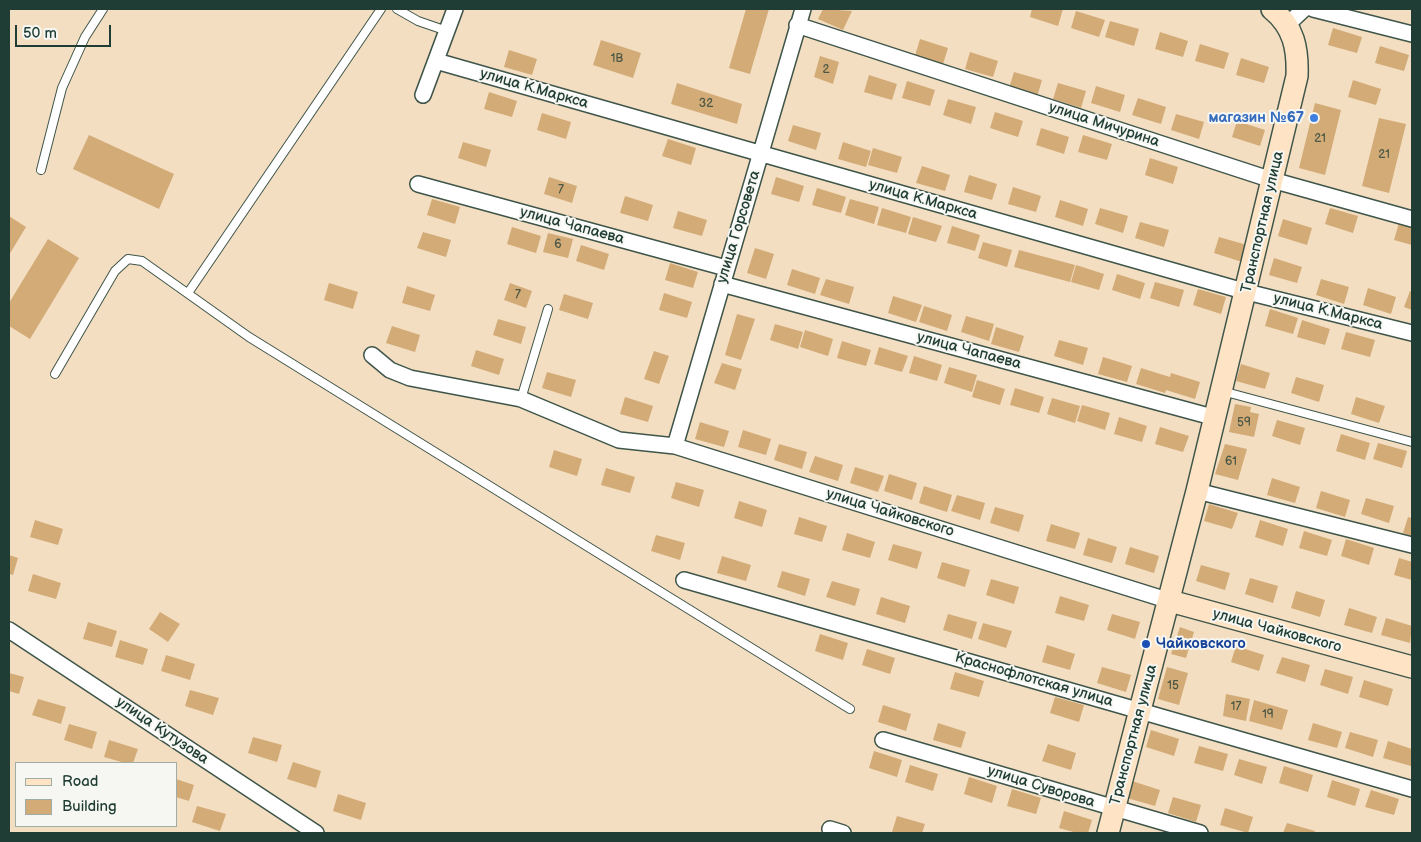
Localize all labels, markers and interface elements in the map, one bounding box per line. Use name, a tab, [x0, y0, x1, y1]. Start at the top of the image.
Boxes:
scale bar	[18, 15, 114, 47]
text: 50 m	[23, 24, 57, 43]
house number: 1В	[611, 52, 623, 66]
house number: 2	[822, 63, 830, 77]
street label: улица К.Маркса	[478, 65, 590, 113]
house number: 32	[699, 97, 713, 111]
street label: улица Мичурина	[1046, 99, 1162, 151]
place label: магазин №67	[1208, 109, 1304, 127]
marker: магазин №67	[1308, 112, 1320, 124]
house number: 21	[1314, 132, 1326, 146]
house number: 21	[1378, 148, 1390, 162]
street label: Транспортная улица	[1238, 149, 1288, 295]
street label: улица Горсовета	[713, 168, 765, 286]
street label: улица К.Маркса	[867, 176, 979, 224]
house number: 7	[558, 183, 564, 197]
street label: улица Чапаева	[518, 203, 626, 249]
house number: 6	[554, 238, 562, 252]
house number: 7	[515, 288, 521, 302]
street label: улица К.Маркса	[1271, 290, 1385, 334]
street label: улица Чапаева	[915, 328, 1023, 374]
house number: 59	[1237, 416, 1251, 430]
house number: 61	[1225, 455, 1237, 469]
street label: улица Чайковского	[824, 485, 956, 541]
street label: улица Чайковского	[1211, 605, 1343, 657]
place label: Чайковского	[1156, 635, 1246, 653]
marker: Чайковского	[1140, 638, 1152, 650]
street label: Краснофлотская улица	[953, 649, 1115, 711]
street label: Транспортная улица	[1107, 663, 1161, 807]
house number: 15	[1167, 679, 1179, 693]
street label: улица Кутузова	[112, 693, 212, 769]
house number: 17	[1231, 700, 1241, 714]
house number: 19	[1262, 708, 1274, 722]
legend	[15, 762, 178, 827]
street label: улица Суворова	[985, 762, 1097, 812]
text: Road	[62, 772, 98, 791]
text: Building	[62, 797, 117, 816]

